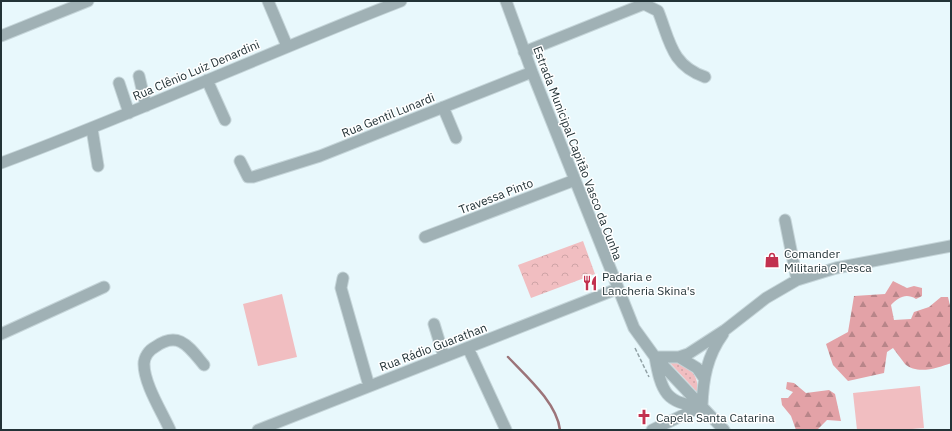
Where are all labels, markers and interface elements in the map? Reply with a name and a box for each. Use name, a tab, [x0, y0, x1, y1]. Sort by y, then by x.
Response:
street label: Rua Clênio Luiz Denardini	[130, 36, 262, 104]
street label: Estrada Municipal Capitão Vasco da Cunha	[530, 44, 626, 263]
street label: Rua Gentil Lunardi	[339, 90, 437, 140]
street label: Travessa Pinto	[457, 175, 535, 217]
place label: Comander Militaria e Pesca	[784, 246, 872, 275]
shop icon: Comander Militaria e Pesca	[763, 251, 781, 269]
place label: Padaria e Lancheria Skina's	[602, 269, 696, 298]
restaurant icon: Padaria e Lancheria Skina's	[581, 274, 599, 292]
street label: Rua Rádio Guarathan	[377, 320, 489, 374]
church icon: Capela Santa Catarina	[635, 408, 653, 426]
place label: Capela Santa Catarina	[656, 410, 775, 425]

